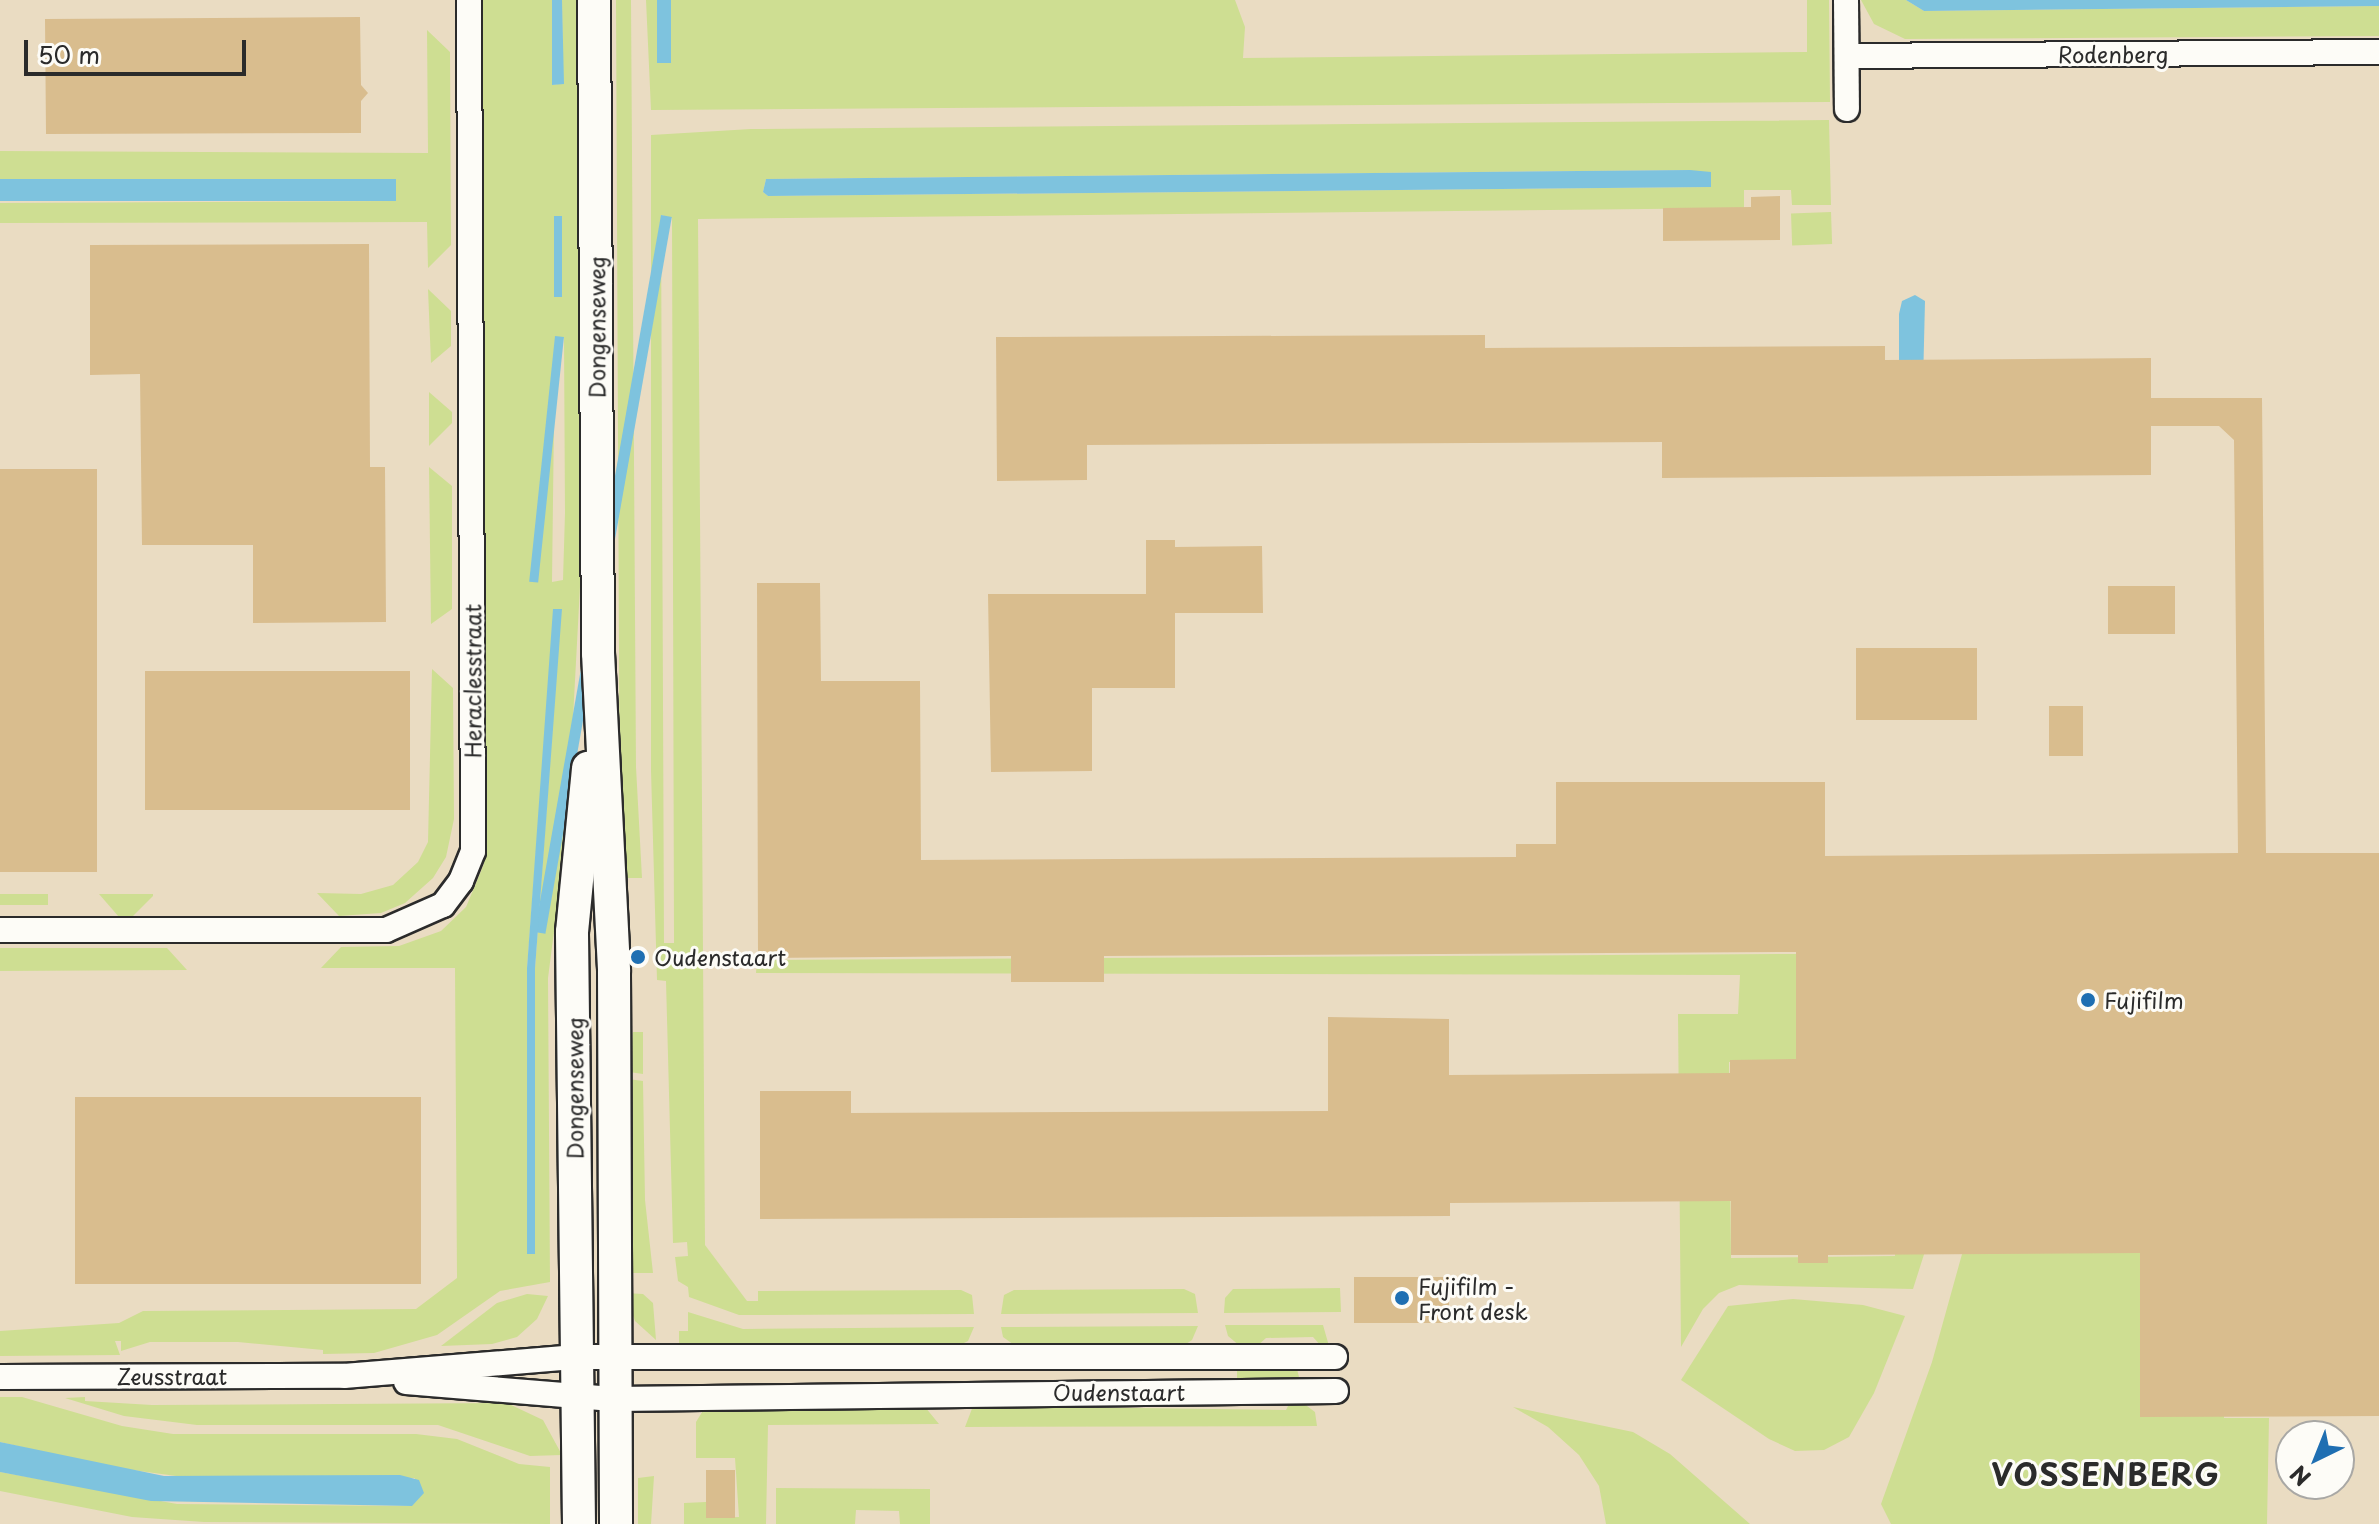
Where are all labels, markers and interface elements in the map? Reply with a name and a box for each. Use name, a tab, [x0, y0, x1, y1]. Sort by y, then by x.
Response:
scale bar	[28, 24, 250, 74]
text: 50 m	[38, 36, 100, 72]
street label: Rodenberg	[2058, 41, 2168, 67]
street label: Dongenseweg	[583, 256, 609, 398]
street label: Heraclesstraat	[459, 604, 485, 758]
place label: Oudenstaart	[654, 944, 786, 970]
marker: Oudenstaart	[629, 948, 647, 966]
place label: Fujifilm	[2104, 987, 2184, 1013]
marker: Fujifilm	[2079, 991, 2097, 1009]
street label: Dongenseweg	[561, 1017, 587, 1159]
place label: Fujifilm - Front desk	[1418, 1272, 1529, 1324]
marker: Fujifilm - Front desk	[1393, 1289, 1411, 1307]
street label: Zeusstraat	[117, 1363, 227, 1389]
street label: Oudenstaart	[1053, 1379, 1185, 1405]
north arrow	[2275, 1420, 2355, 1500]
district label: VOSSENBERG	[1991, 1456, 2221, 1492]
text: N	[2282, 1458, 2317, 1494]

